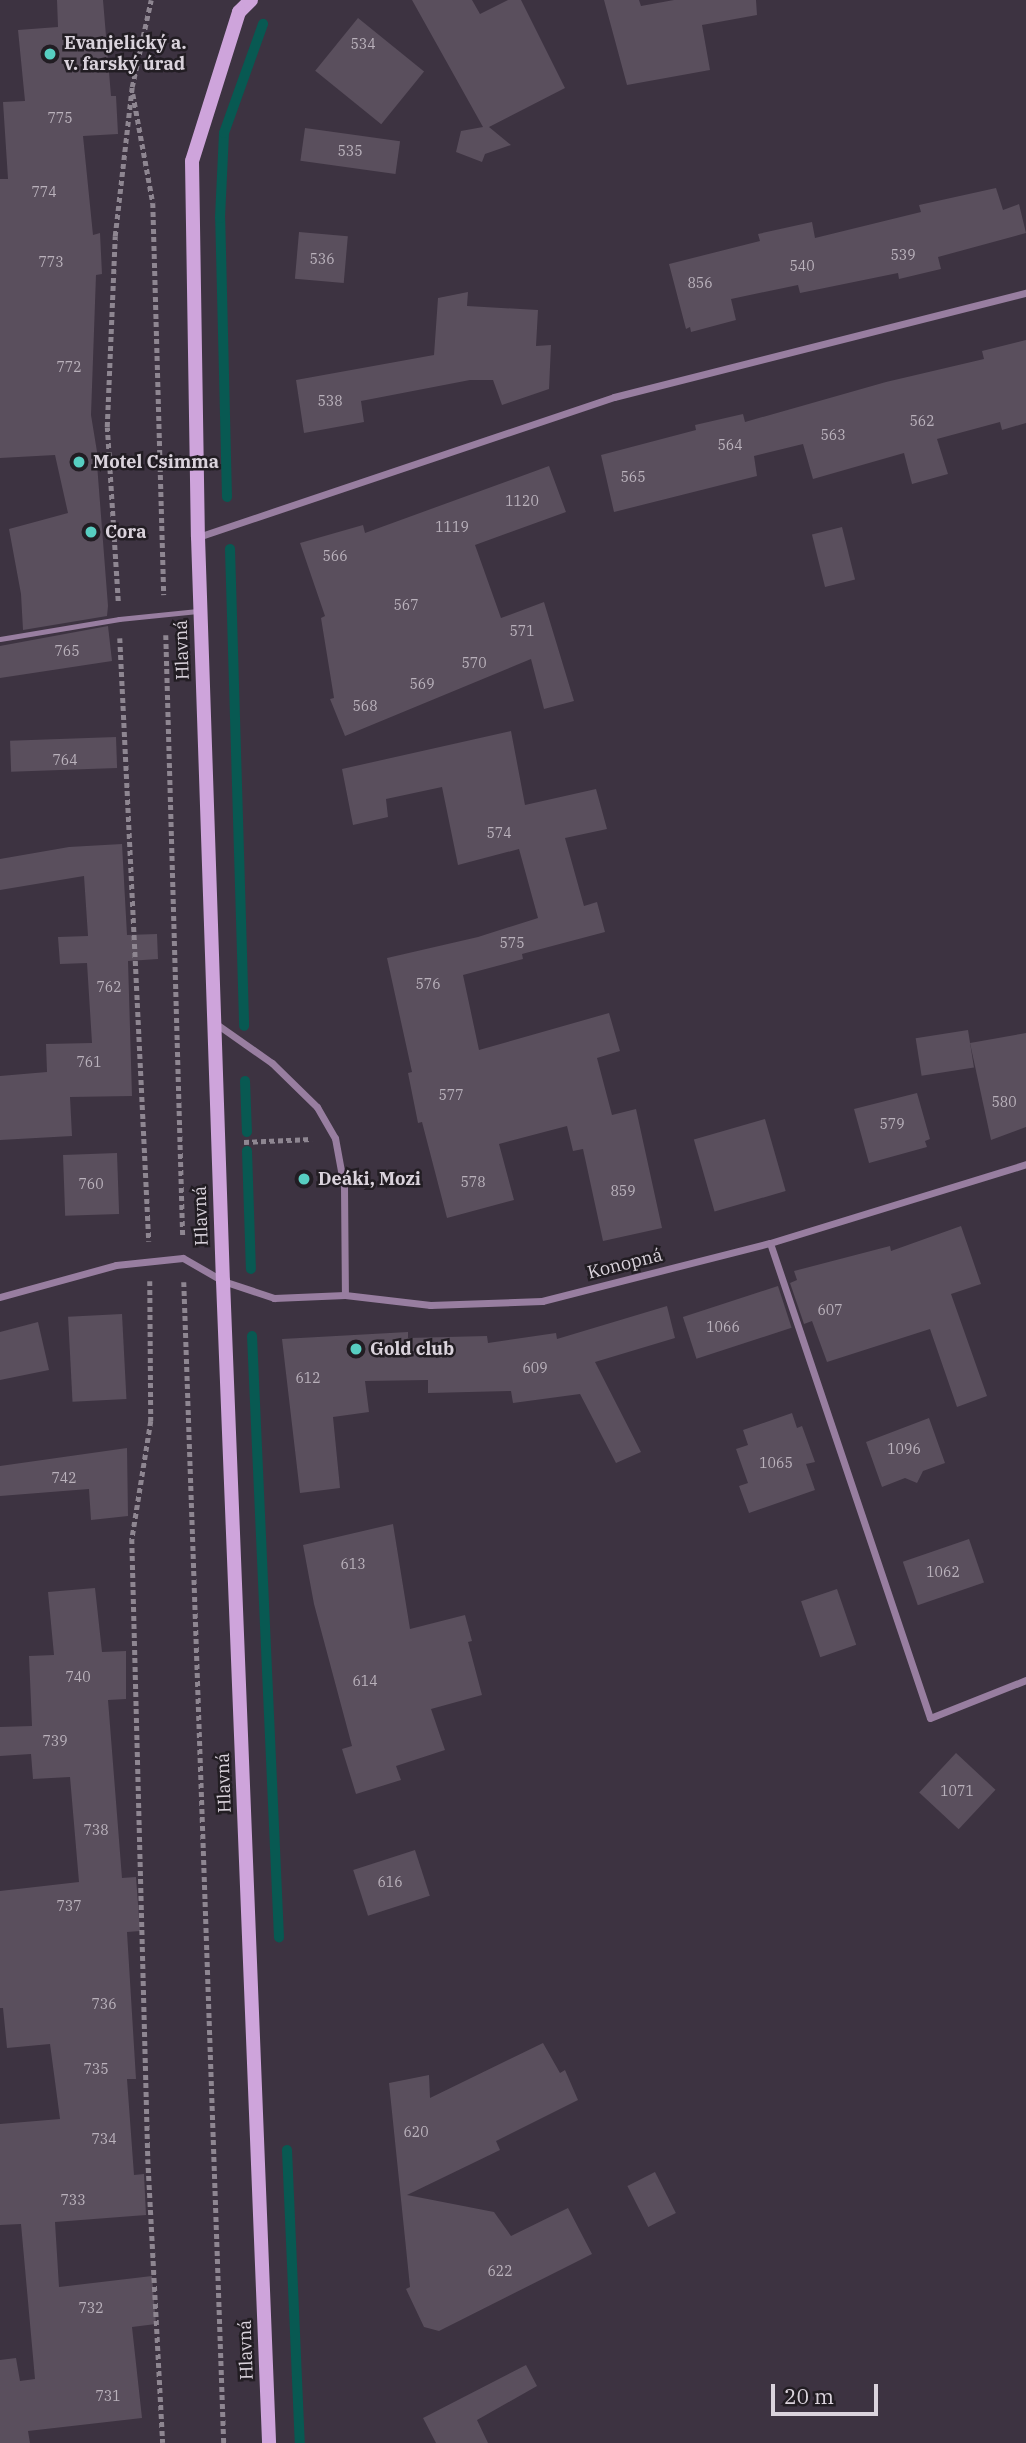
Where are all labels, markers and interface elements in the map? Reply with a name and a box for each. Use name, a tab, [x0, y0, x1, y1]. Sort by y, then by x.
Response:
place label: Evanjelický a. v. farský úrad	[64, 33, 186, 76]
house number: 534	[350, 36, 376, 52]
marker: Evanjelický a. v. farský úrad	[42, 46, 58, 62]
house number: 775	[47, 110, 73, 126]
house number: 535	[337, 143, 363, 159]
house number: 774	[31, 184, 57, 200]
house number: 539	[890, 247, 916, 263]
house number: 536	[309, 251, 335, 267]
house number: 773	[38, 254, 64, 270]
house number: 540	[789, 258, 815, 274]
house number: 856	[687, 275, 713, 291]
house number: 772	[56, 359, 82, 375]
house number: 538	[317, 393, 343, 409]
house number: 562	[909, 413, 935, 429]
house number: 563	[820, 427, 846, 443]
house number: 564	[717, 437, 743, 453]
place label: Motel Csimma	[93, 451, 219, 473]
marker: Motel Csimma	[71, 454, 87, 470]
house number: 565	[620, 469, 646, 485]
house number: 1120	[505, 493, 539, 509]
house number: 1119	[435, 519, 469, 535]
place label: Cora	[105, 521, 146, 543]
marker: Cora	[83, 524, 99, 540]
house number: 566	[322, 548, 348, 564]
house number: 567	[393, 597, 419, 613]
street label: Hlavná	[170, 620, 194, 680]
house number: 571	[509, 623, 535, 639]
house number: 765	[54, 643, 80, 659]
house number: 570	[461, 655, 487, 671]
house number: 569	[409, 676, 435, 692]
house number: 568	[352, 698, 378, 714]
house number: 764	[52, 752, 78, 768]
house number: 574	[486, 825, 512, 841]
house number: 575	[499, 935, 525, 951]
house number: 576	[415, 976, 441, 992]
house number: 762	[96, 979, 122, 995]
house number: 761	[76, 1054, 102, 1070]
house number: 577	[438, 1087, 464, 1103]
house number: 580	[991, 1094, 1017, 1110]
house number: 579	[879, 1116, 905, 1132]
place label: Deáki, Mozi	[318, 1168, 421, 1190]
marker: Deáki, Mozi	[296, 1171, 312, 1187]
house number: 578	[460, 1174, 486, 1190]
house number: 760	[78, 1176, 104, 1192]
house number: 859	[610, 1183, 636, 1199]
street label: Hlavná	[189, 1186, 213, 1246]
street label: Konopná	[585, 1244, 665, 1284]
house number: 607	[817, 1302, 843, 1318]
house number: 1066	[706, 1319, 740, 1335]
place label: Gold club	[370, 1338, 454, 1360]
marker: Gold club	[348, 1341, 364, 1357]
house number: 609	[522, 1360, 548, 1376]
house number: 612	[295, 1370, 321, 1386]
house number: 1096	[887, 1441, 921, 1457]
house number: 1065	[759, 1455, 793, 1471]
house number: 742	[51, 1470, 77, 1486]
house number: 613	[340, 1556, 366, 1572]
house number: 1062	[926, 1564, 960, 1580]
house number: 740	[65, 1669, 91, 1685]
house number: 614	[352, 1673, 378, 1689]
house number: 739	[42, 1733, 68, 1749]
street label: Hlavná	[212, 1753, 236, 1813]
house number: 1071	[940, 1783, 974, 1799]
house number: 738	[83, 1822, 109, 1838]
house number: 616	[377, 1874, 403, 1890]
house number: 737	[56, 1898, 82, 1914]
house number: 736	[91, 1996, 117, 2012]
house number: 735	[83, 2061, 109, 2077]
house number: 620	[403, 2124, 429, 2140]
house number: 734	[91, 2131, 117, 2147]
house number: 733	[60, 2192, 86, 2208]
house number: 622	[487, 2263, 513, 2279]
house number: 732	[78, 2300, 104, 2316]
street label: Hlavná	[234, 2320, 258, 2380]
scale bar	[774, 2370, 881, 2414]
text: 20 m	[784, 2382, 834, 2410]
house number: 731	[95, 2388, 121, 2404]

